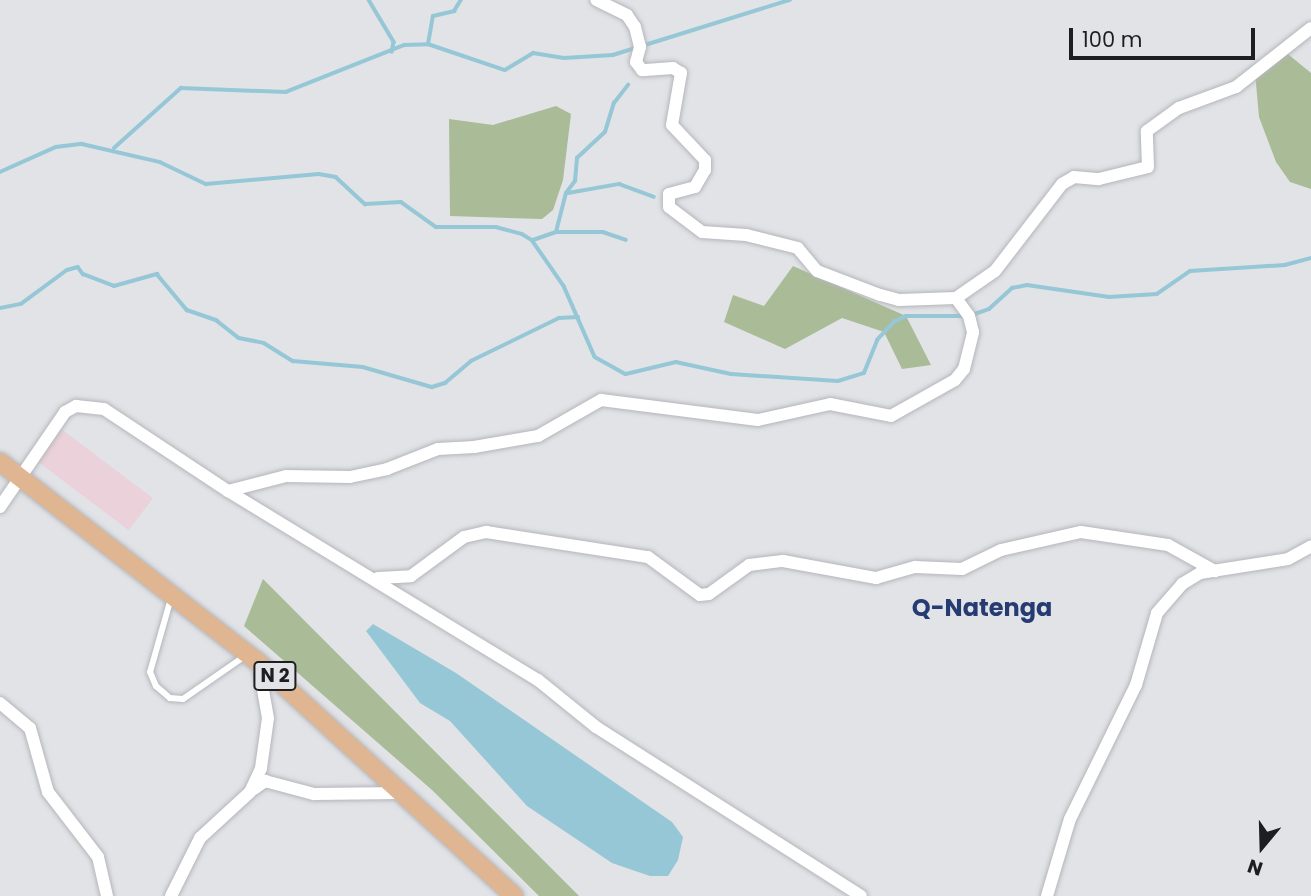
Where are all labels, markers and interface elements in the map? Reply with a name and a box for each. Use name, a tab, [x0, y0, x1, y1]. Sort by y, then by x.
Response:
scale bar	[1073, 14, 1258, 58]
text: 100 m	[1082, 25, 1142, 54]
district label: Q-Natenga	[912, 594, 1052, 622]
road number: N 2	[252, 660, 298, 692]
north arrow	[1227, 812, 1297, 882]
text: N	[1244, 852, 1266, 882]

